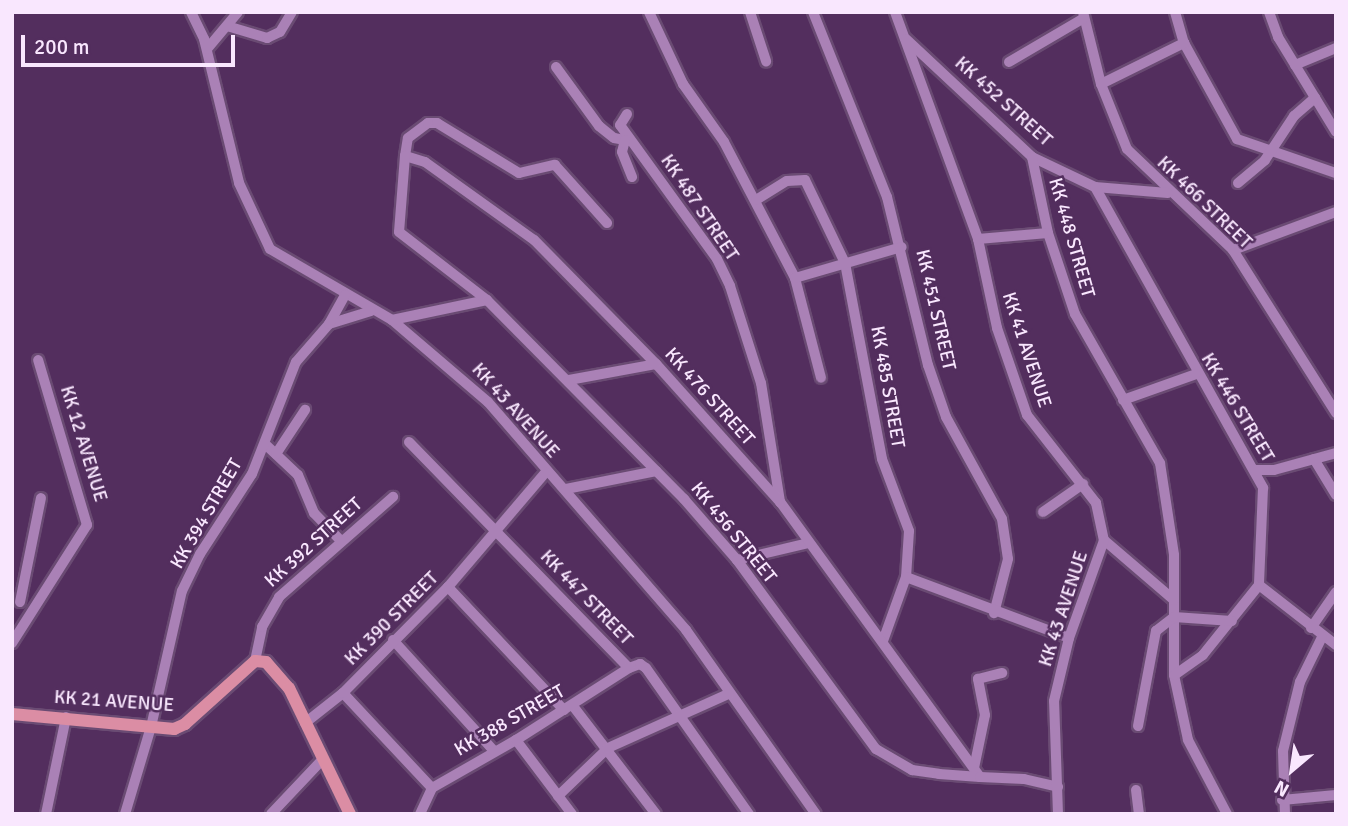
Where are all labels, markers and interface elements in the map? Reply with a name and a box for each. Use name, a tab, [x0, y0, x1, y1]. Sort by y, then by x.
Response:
scale bar	[24, 21, 238, 65]
text: 200 m	[34, 34, 89, 60]
street label: KK 452 STREET	[950, 52, 1056, 152]
street label: KK 487 STREET	[655, 150, 743, 266]
street label: KK 466 STREET	[1152, 152, 1256, 254]
street label: KK 448 STREET	[1043, 176, 1099, 300]
street label: KK 451 STREET	[910, 247, 960, 373]
street label: KK 41 AVENUE	[997, 289, 1055, 411]
street label: KK 485 STREET	[865, 324, 909, 450]
street label: KK 476 STREET	[659, 344, 759, 450]
street label: KK 446 STREET	[1195, 349, 1279, 467]
street label: KK 43 AVENUE	[466, 359, 564, 463]
street label: KK 12 AVENUE	[55, 383, 111, 505]
street label: KK 394 STREET	[166, 455, 248, 573]
street label: KK 456 STREET	[685, 478, 781, 588]
street label: KK 392 STREET	[261, 493, 367, 593]
street label: KK 447 STREET	[535, 546, 637, 650]
street label: KK 43 AVENUE	[1035, 548, 1093, 670]
street label: KK 390 STREET	[340, 567, 444, 671]
street label: KK 388 STREET	[451, 680, 569, 762]
street label: KK 21 AVENUE	[53, 686, 175, 718]
north arrow	[1257, 735, 1327, 805]
text: N	[1270, 775, 1293, 802]

